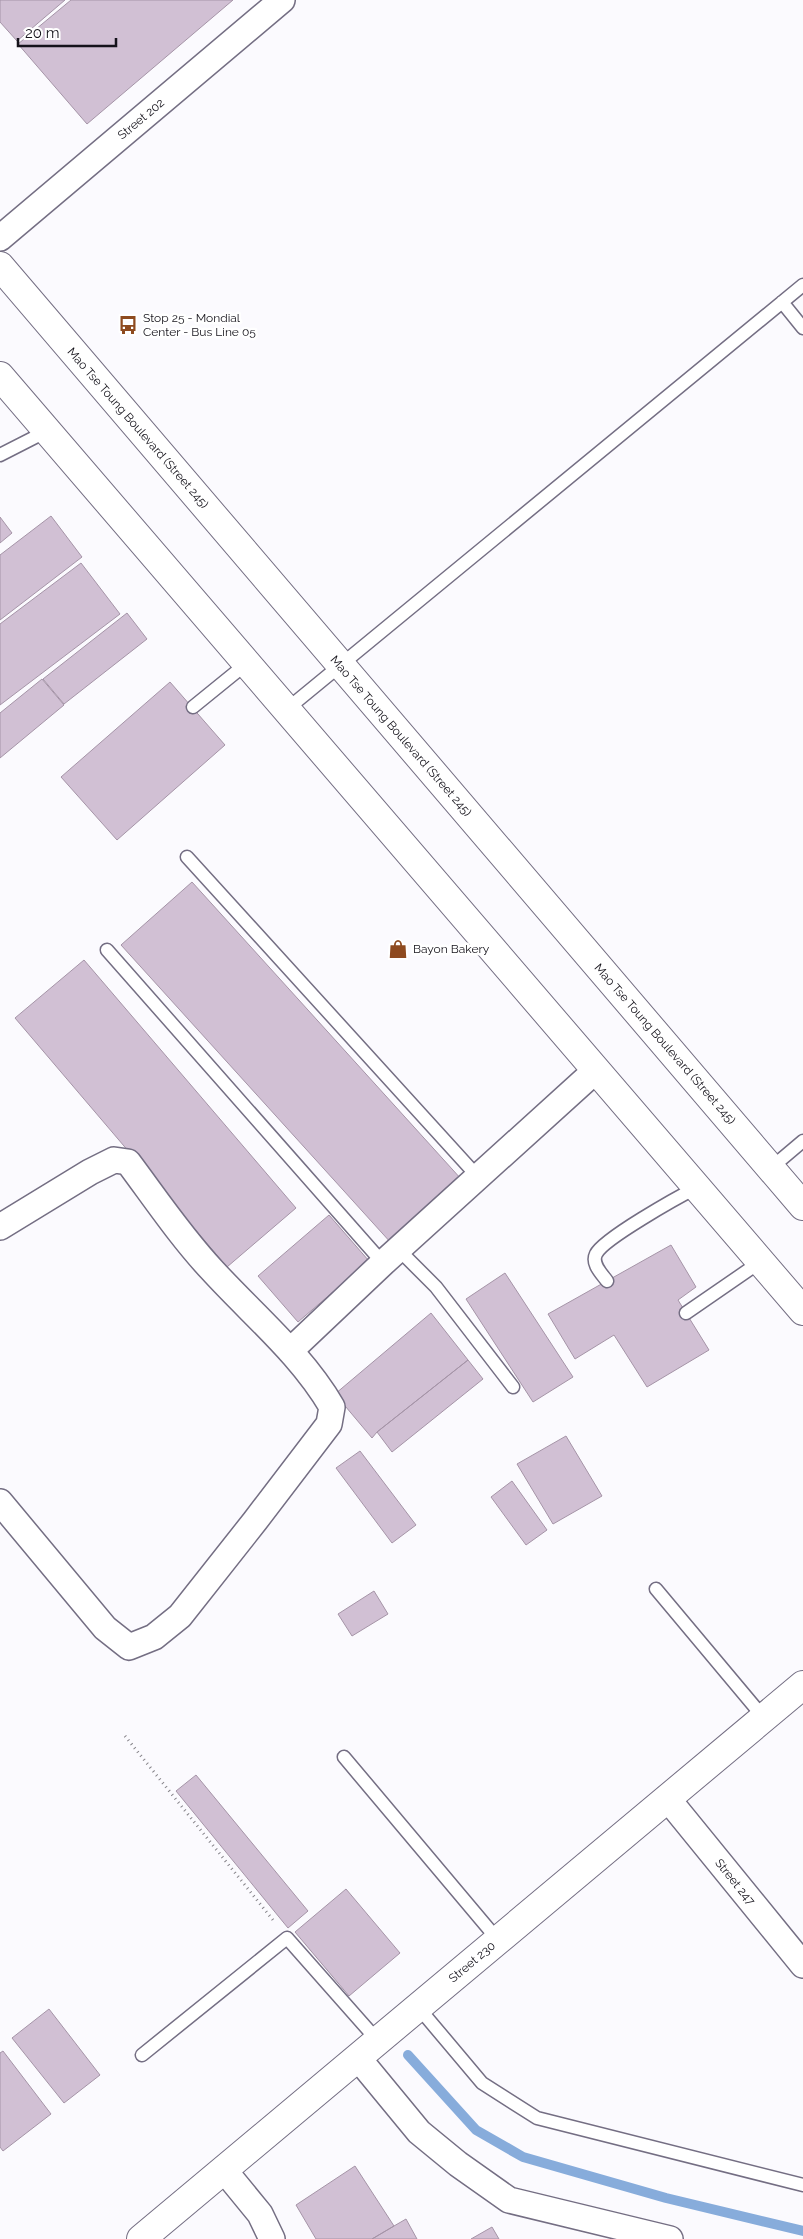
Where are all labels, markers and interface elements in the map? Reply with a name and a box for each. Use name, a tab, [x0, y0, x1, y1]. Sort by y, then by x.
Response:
scale bar	[18, 15, 115, 47]
text: 20 m	[25, 24, 60, 42]
street label: Street 202	[115, 96, 167, 142]
place label: Stop 25 - Mondial Center - Bus Line 05	[143, 311, 256, 339]
bus stop icon: Stop 25 - Mondial Center - Bus Line 05	[117, 314, 139, 336]
street label: Mao Tse Toung Boulevard (Street 245)	[64, 345, 212, 511]
street label: Mao Tse Toung Boulevard (Street 245)	[327, 653, 475, 819]
shop icon: Bayon Bakery	[387, 938, 409, 960]
place label: Bayon Bakery	[413, 942, 490, 956]
street label: Mao Tse Toung Boulevard (Street 245)	[591, 961, 739, 1127]
street label: Street 247	[712, 1856, 758, 1908]
street label: Street 230	[446, 1939, 498, 1985]

